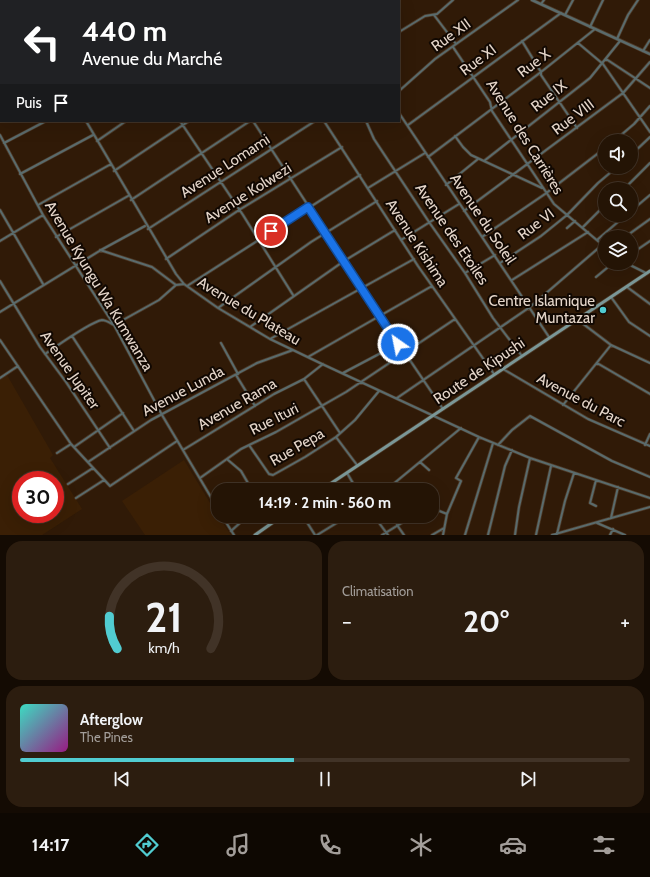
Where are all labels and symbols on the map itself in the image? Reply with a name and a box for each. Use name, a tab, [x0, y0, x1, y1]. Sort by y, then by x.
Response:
street label: Rue XII	[428, 15, 474, 55]
street label: Rue XI	[456, 41, 500, 79]
street label: Rue X	[514, 45, 554, 81]
street label: Avenue des Carrières	[482, 76, 568, 198]
street label: Rue IX	[528, 76, 571, 116]
street label: Rue VIII	[548, 95, 598, 139]
street label: Avenue Lomami	[177, 130, 273, 202]
street label: Avenue Kolwezi	[201, 159, 295, 227]
street label: Avenue du Soleil	[446, 170, 520, 268]
street label: Avenue des Etoiles	[411, 180, 493, 288]
street label: Avenue Kishima	[382, 196, 452, 291]
street label: Avenue Kyungu Wa Kumwanza	[41, 198, 157, 375]
street label: Rue VI	[514, 205, 558, 243]
pin	[254, 214, 288, 248]
street label: Avenue du Plateau	[194, 273, 304, 349]
place label: Centre Islamique Muntazar	[489, 292, 595, 327]
marker: Centre Islamique Muntazar	[598, 305, 608, 315]
position arrow	[377, 323, 419, 365]
street label: Avenue Jupiter	[36, 327, 104, 413]
street label: Route de Kipushi	[430, 334, 528, 408]
street label: Avenue Lunda	[139, 362, 228, 420]
street label: Avenue du Parc	[534, 369, 628, 431]
street label: Avenue Rama	[195, 374, 280, 434]
street label: Rue Ituri	[247, 399, 301, 439]
street label: Rue Pepa	[267, 424, 328, 470]
speed limit sign: 30	[12, 471, 64, 523]

